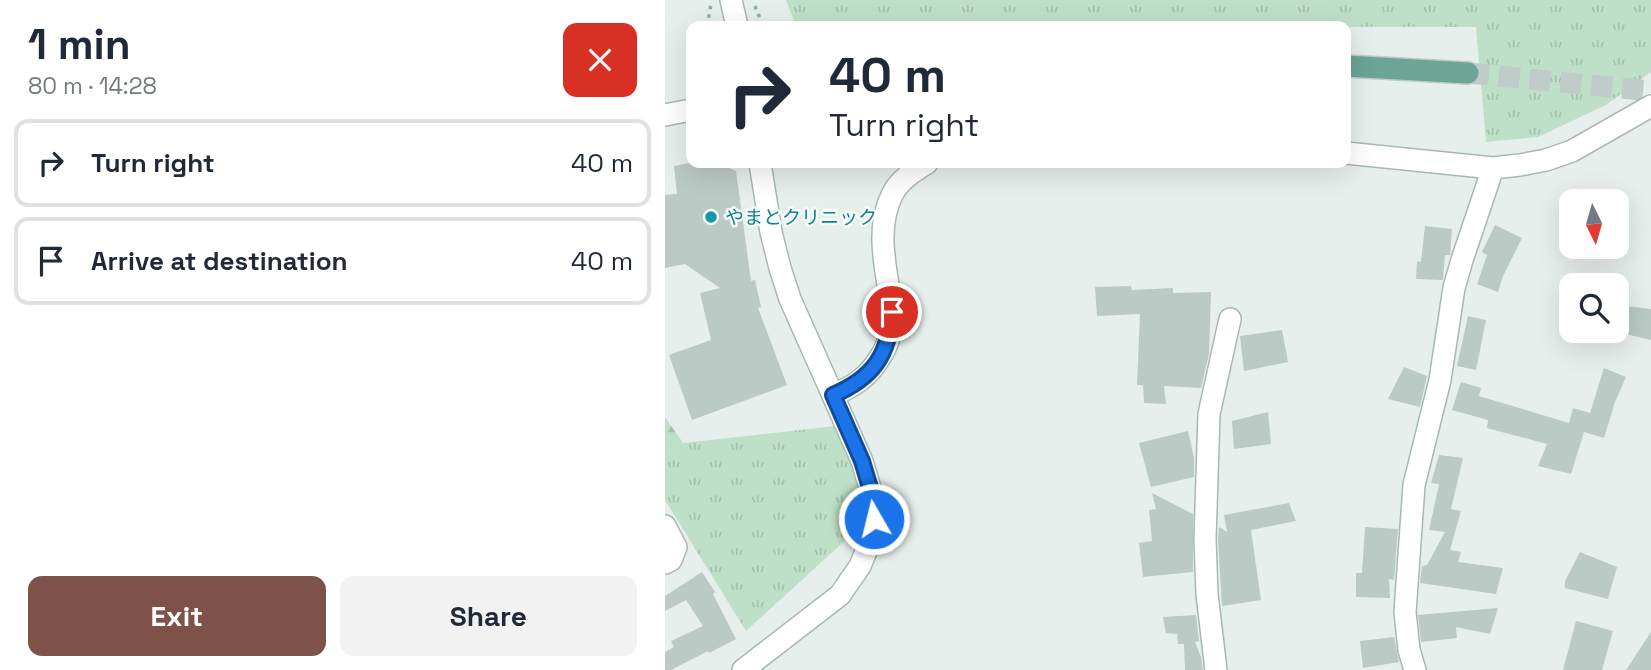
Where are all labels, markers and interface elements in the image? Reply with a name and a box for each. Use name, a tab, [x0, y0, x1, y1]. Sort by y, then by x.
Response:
text: 1 min	[28, 18, 131, 71]
button: close	[563, 23, 637, 97]
text: 40 m	[829, 44, 946, 106]
icon: right	[714, 49, 805, 140]
text: 80 m · 14:28	[28, 71, 157, 101]
text: Turn right	[829, 105, 979, 145]
icon: right	[32, 144, 70, 182]
text: Turn right	[91, 146, 215, 180]
text: 40 m	[571, 146, 633, 180]
north arrow	[1559, 189, 1629, 259]
map controls	[1559, 189, 1629, 343]
place label: やまとクリニック	[725, 205, 877, 230]
marker: やまとクリニック	[703, 209, 719, 225]
icon: arrive	[32, 242, 70, 280]
text: Arrive at destination	[91, 244, 348, 278]
text: 40 m	[571, 244, 633, 278]
button: search	[1559, 273, 1629, 343]
pin	[862, 282, 922, 342]
icon: arrive	[873, 293, 911, 331]
position arrow	[837, 482, 911, 556]
button: Exit	[28, 576, 326, 656]
button: Share	[340, 576, 637, 656]

